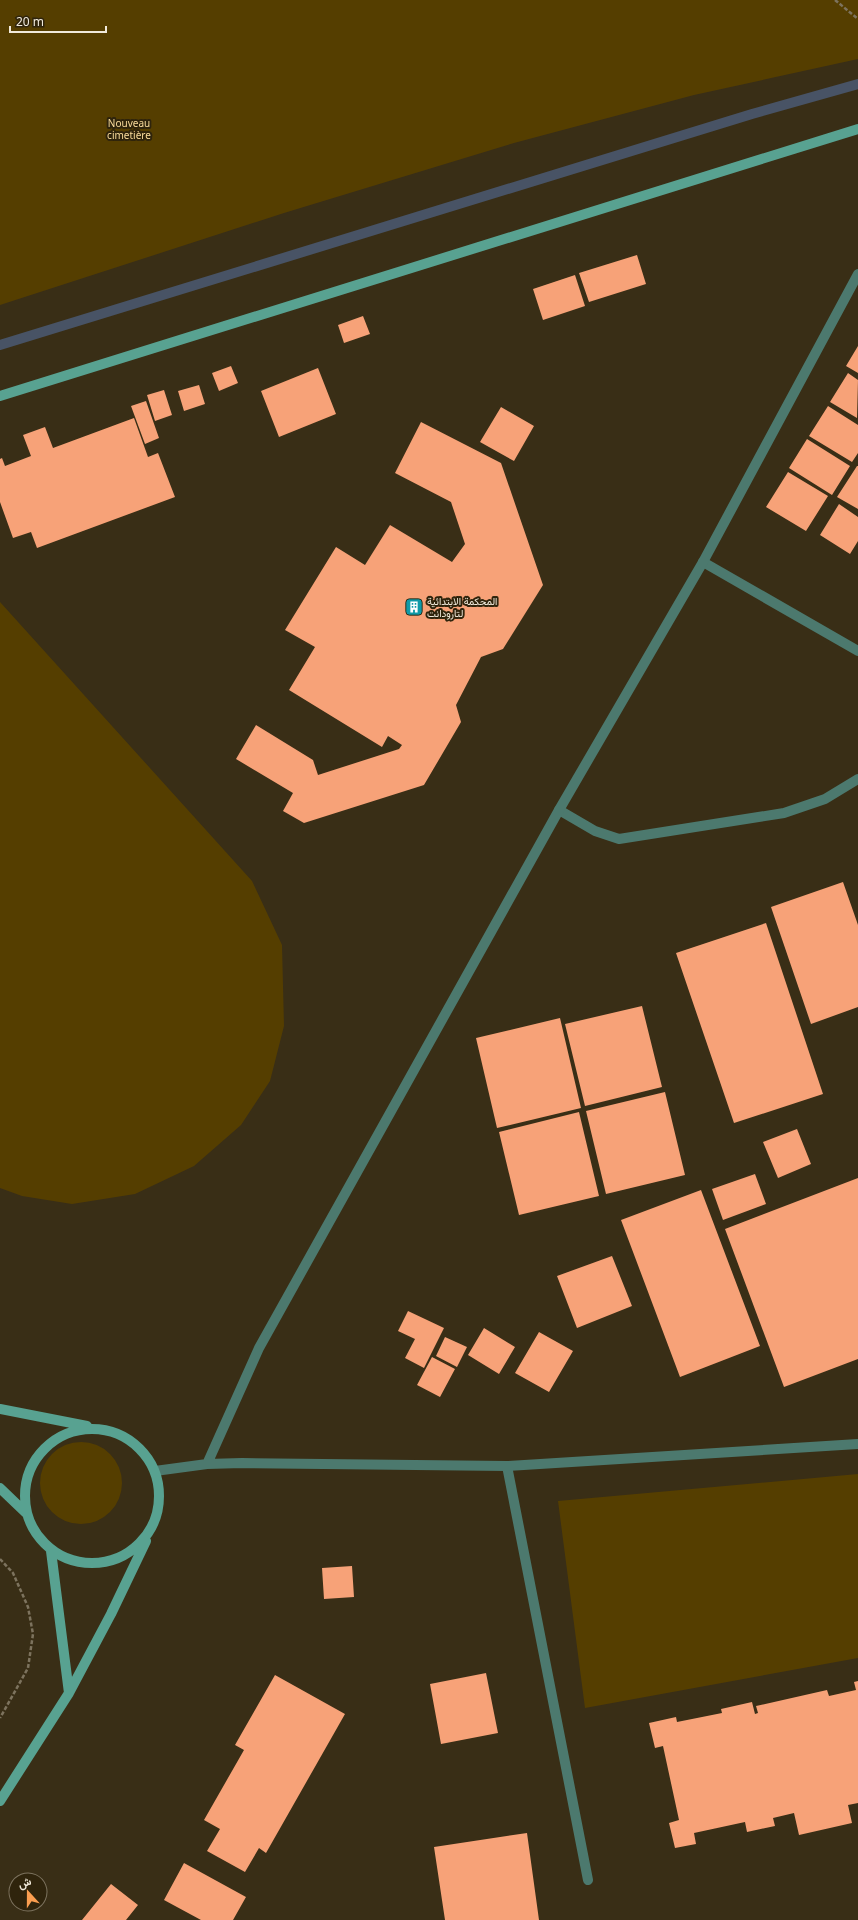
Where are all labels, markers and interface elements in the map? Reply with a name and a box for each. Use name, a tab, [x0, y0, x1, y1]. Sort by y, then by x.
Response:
scale bar	[10, 8, 106, 34]
text: 20 m	[16, 13, 44, 30]
park label: Nouveau cimetière	[107, 116, 151, 142]
place label: المحكمة الابتدائية لتارودانت	[427, 594, 497, 620]
building icon: المحكمة الابتدائية لتارودانت	[404, 597, 424, 617]
north arrow	[8, 1872, 48, 1912]
text: ش	[15, 1873, 33, 1892]

